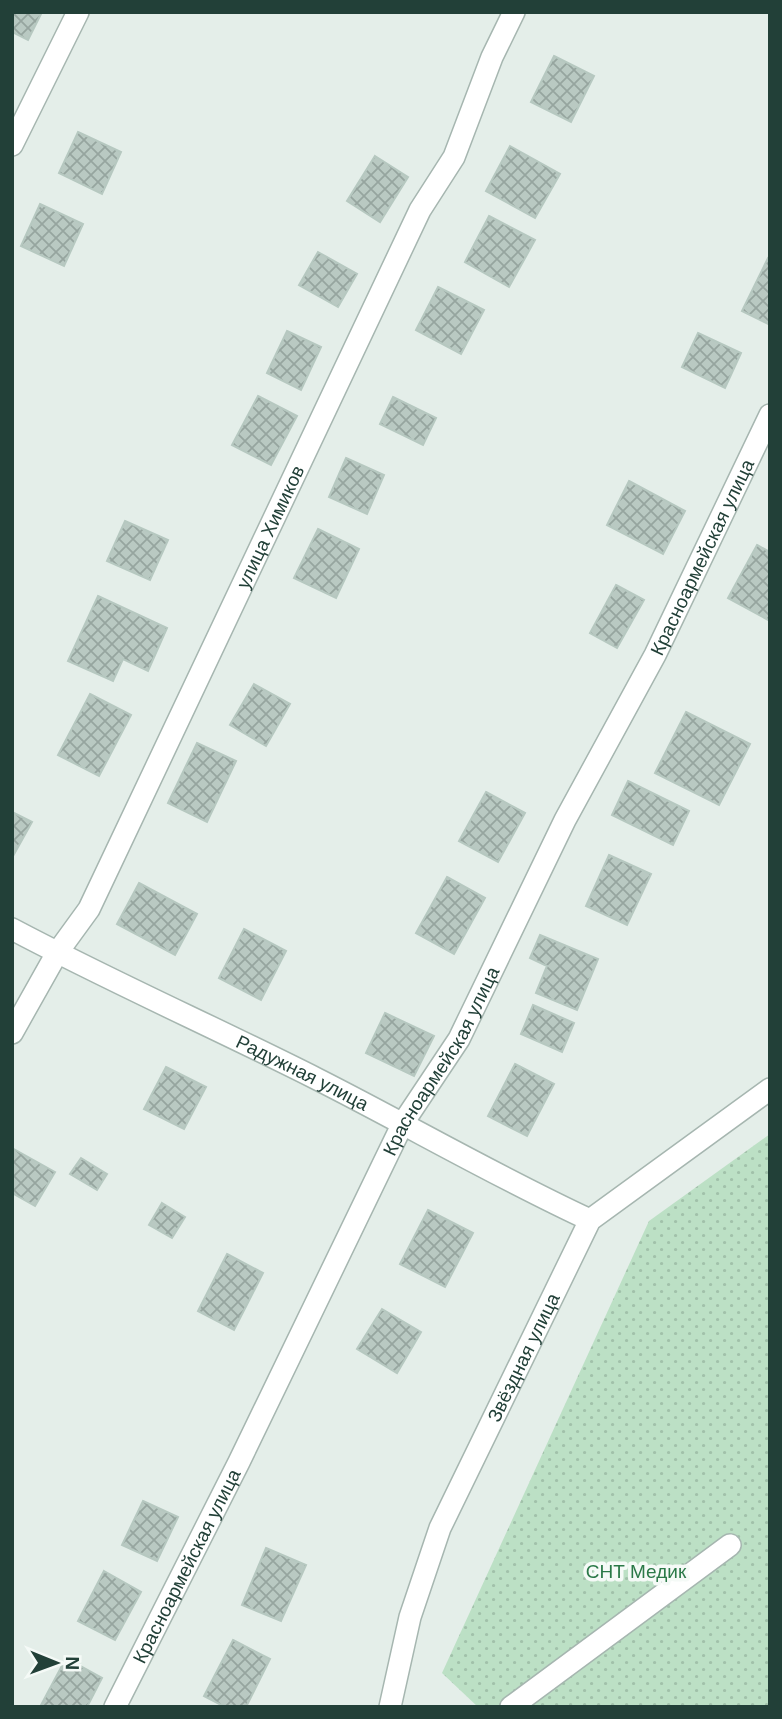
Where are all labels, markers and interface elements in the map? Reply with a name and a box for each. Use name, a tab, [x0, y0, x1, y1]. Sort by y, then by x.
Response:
street label: Красноармейская улица	[646, 455, 758, 658]
street label: улица Химиков	[232, 462, 308, 592]
street label: Красноармейская улица	[378, 963, 503, 1159]
street label: Радужная улица	[233, 1031, 373, 1115]
street label: Звёздная улица	[483, 1289, 564, 1425]
street label: Красноармейская улица	[128, 1465, 244, 1667]
park label: СНТ Медик	[586, 1561, 687, 1582]
north arrow	[21, 1628, 91, 1698]
text: N	[62, 1656, 83, 1670]

